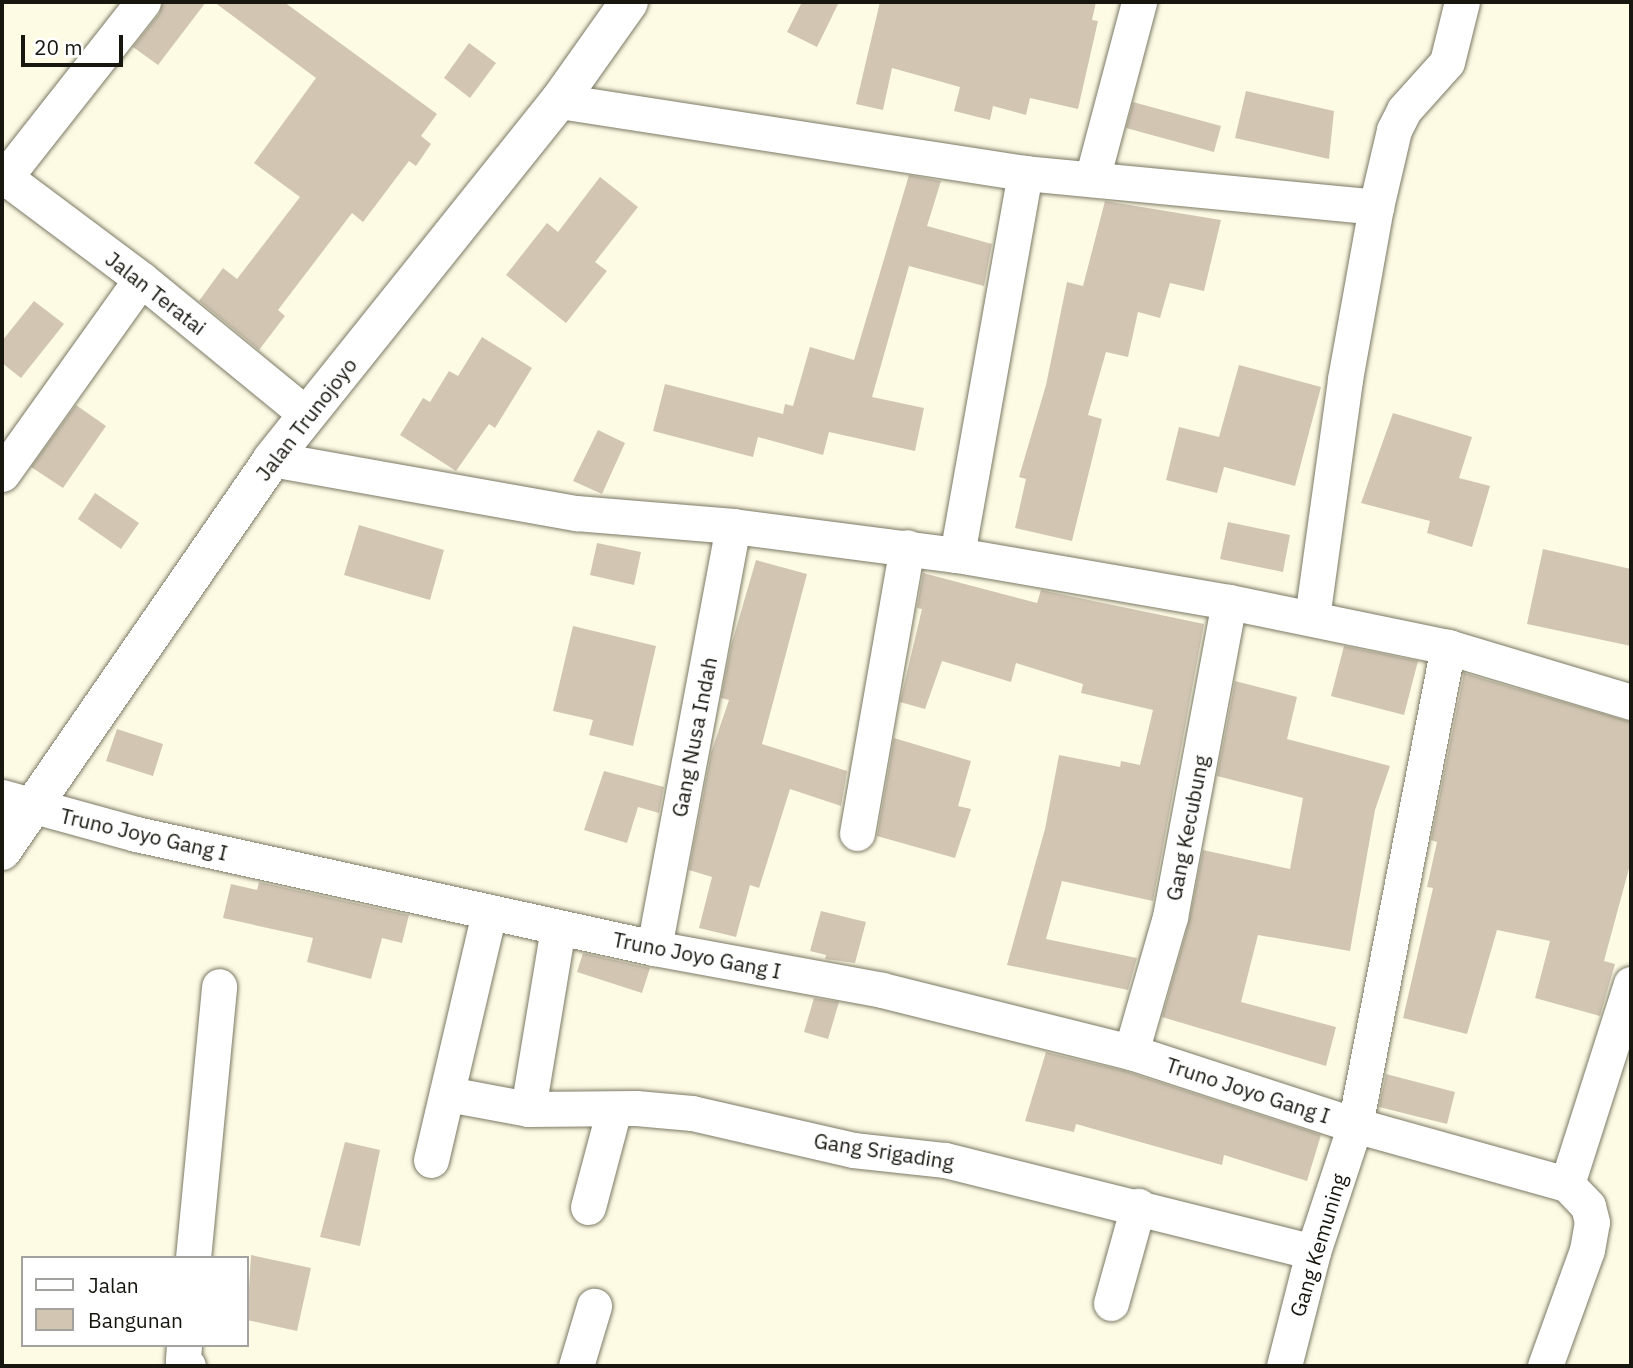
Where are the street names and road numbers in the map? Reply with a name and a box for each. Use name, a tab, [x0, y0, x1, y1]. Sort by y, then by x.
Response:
street label: Jalan Teratai	[101, 246, 211, 340]
street label: Jalan Trunojoyo	[250, 352, 362, 486]
street label: Gang Nusa Indah	[666, 655, 722, 819]
street label: Gang Kecubung	[1161, 753, 1213, 903]
street label: Truno Joyo Gang I	[58, 802, 230, 866]
street label: Truno Joyo Gang I	[611, 926, 783, 984]
street label: Truno Joyo Gang I	[1163, 1052, 1333, 1128]
street label: Gang Srigading	[812, 1127, 956, 1175]
street label: Gang Kemuning	[1284, 1170, 1352, 1320]

